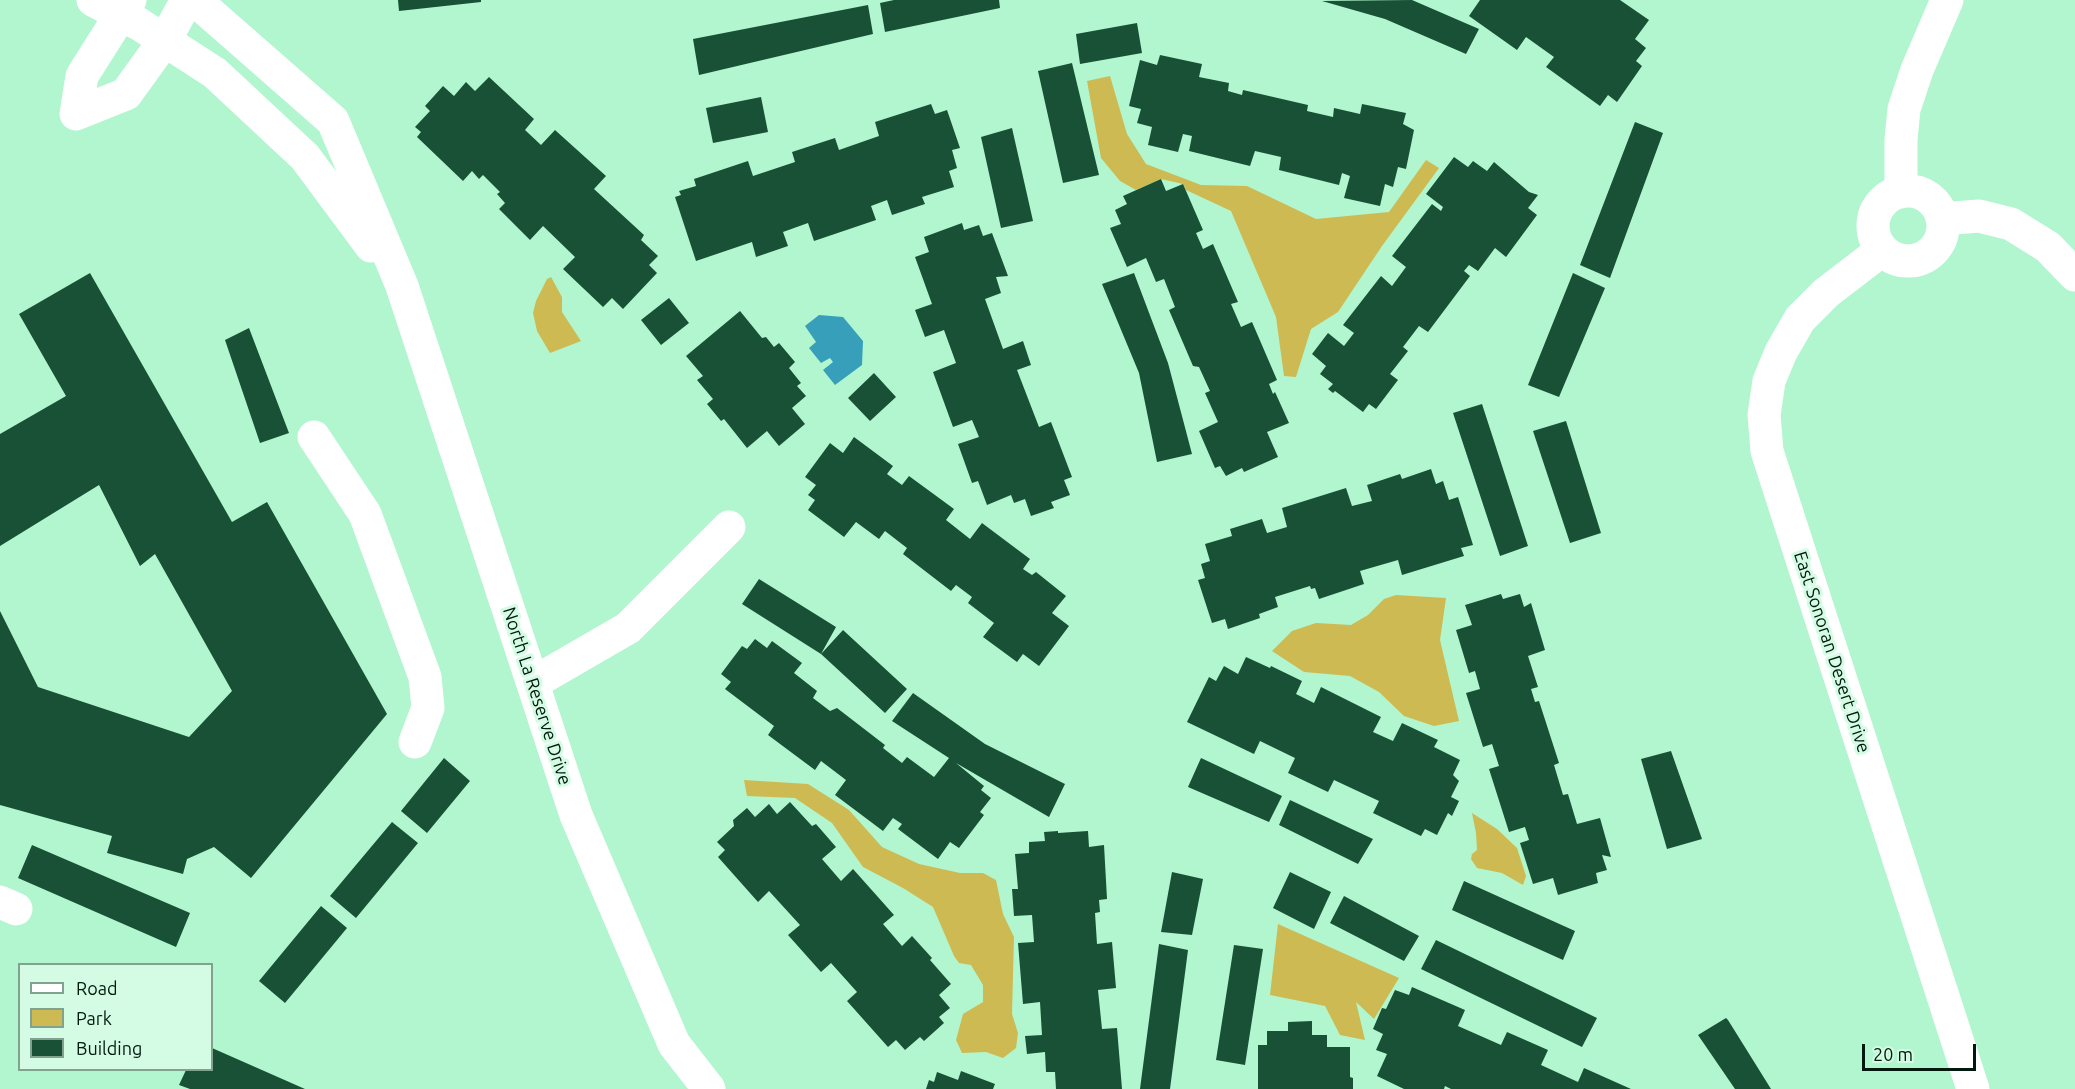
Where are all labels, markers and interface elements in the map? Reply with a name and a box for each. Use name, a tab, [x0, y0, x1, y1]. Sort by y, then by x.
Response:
street label: East Sonoran Desert Drive	[1789, 549, 1875, 755]
street label: North La Reserve Drive	[498, 604, 576, 788]
legend	[18, 963, 213, 1071]
text: Road	[76, 978, 118, 998]
text: Park	[76, 1008, 112, 1028]
scale bar	[1865, 1032, 1979, 1070]
text: Building	[76, 1038, 142, 1058]
text: 20 m	[1873, 1044, 1913, 1064]

